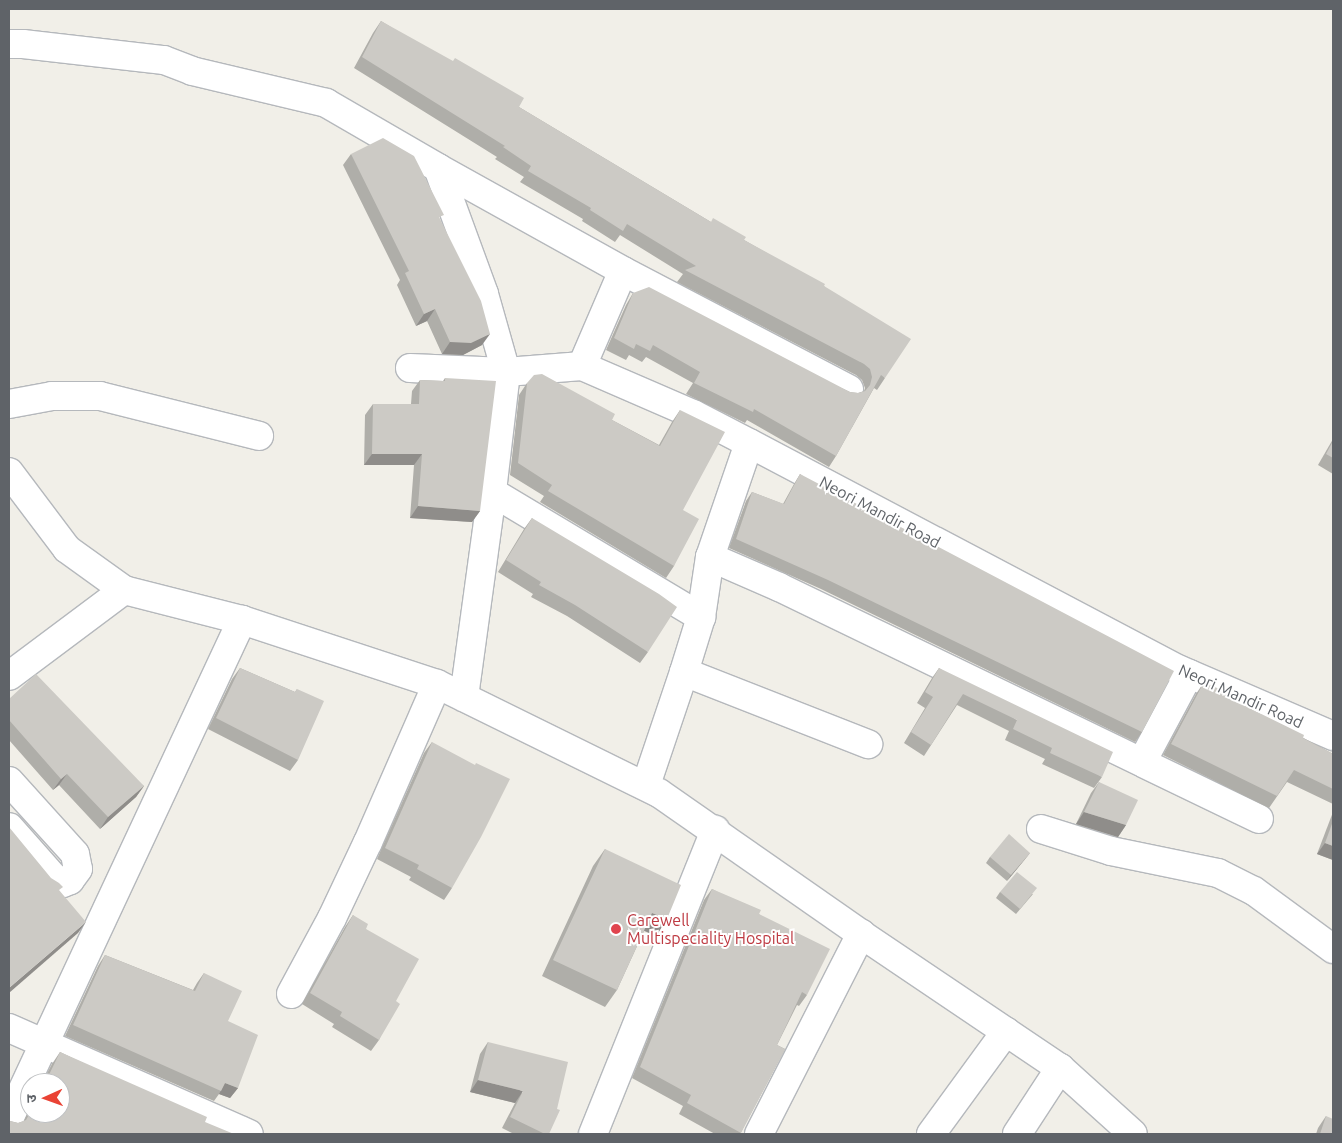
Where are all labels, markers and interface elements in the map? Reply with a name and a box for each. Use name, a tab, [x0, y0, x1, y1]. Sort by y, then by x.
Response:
street label: Neori Mandir Road	[816, 472, 944, 552]
street label: Neori Mandir Road	[1176, 660, 1306, 732]
place label: Carewell Multispeciality Hospital	[627, 910, 794, 948]
marker: Carewell Multispeciality Hospital	[609, 922, 623, 936]
north arrow	[20, 1073, 70, 1123]
text: उ	[23, 1094, 39, 1103]

